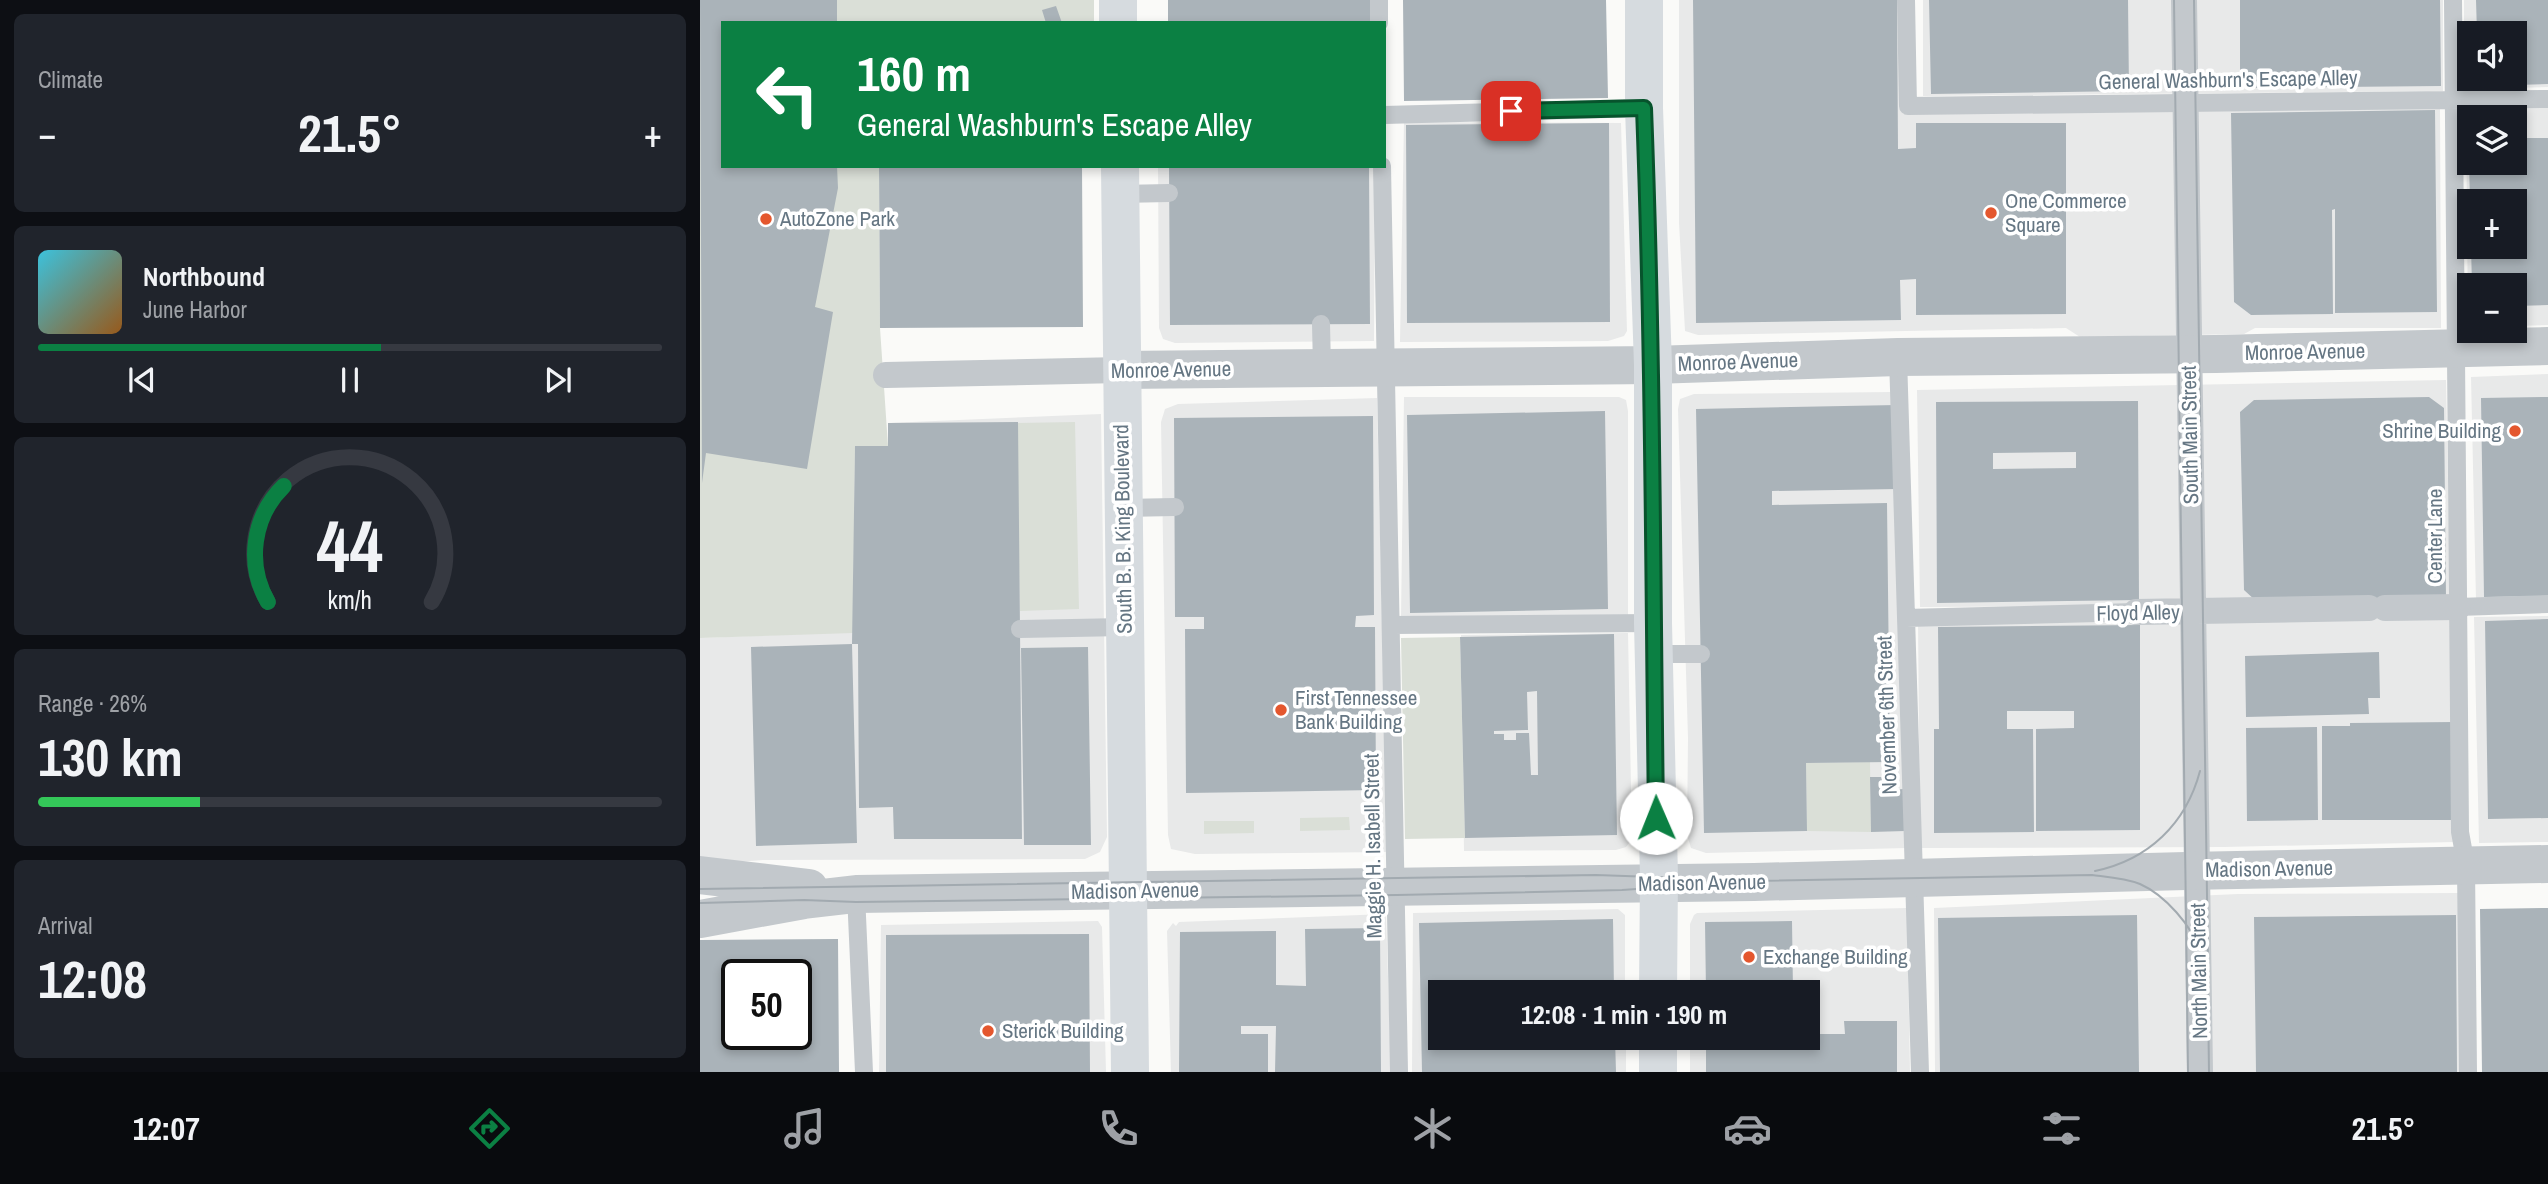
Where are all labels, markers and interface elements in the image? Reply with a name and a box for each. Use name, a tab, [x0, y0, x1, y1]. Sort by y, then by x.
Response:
map controls	[2457, 21, 2527, 343]
button: sound	[2457, 21, 2527, 91]
text: 160 m	[857, 40, 971, 106]
icon: left	[742, 49, 833, 140]
street label: General Washburn's Escape Alley	[2098, 63, 2358, 96]
text: Climate	[38, 64, 103, 95]
pin	[1481, 81, 1541, 141]
icon: arrive	[1492, 92, 1530, 130]
text: 21.5°	[298, 98, 402, 168]
text: General Washburn's Escape Alley	[857, 103, 1252, 146]
button: layers	[2457, 105, 2527, 175]
text: −	[38, 108, 56, 159]
text: +	[644, 108, 662, 159]
place label: One Commerce Square	[2005, 186, 2127, 239]
button: +	[2457, 189, 2527, 259]
place label: AutoZone Park	[779, 204, 895, 233]
marker: One Commerce Square	[1983, 205, 1999, 221]
marker: AutoZone Park	[758, 211, 774, 227]
text: Northbound	[143, 259, 265, 294]
button: −	[2457, 273, 2527, 343]
text: June Harbor	[143, 294, 247, 325]
street label: Monroe Avenue	[2245, 336, 2365, 367]
street label: Monroe Avenue	[1677, 345, 1799, 378]
street label: Monroe Avenue	[1111, 354, 1231, 385]
icon: previous	[123, 361, 161, 399]
icon: pause	[331, 361, 369, 399]
icon: next	[539, 361, 577, 399]
street label: South Main Street	[2174, 365, 2205, 505]
place label: Shrine Building	[2382, 416, 2501, 445]
marker: Shrine Building	[2507, 423, 2523, 439]
street label: South B. B. King Boulevard	[1106, 424, 1139, 634]
street label: Center Lane	[2420, 489, 2449, 583]
text: 44	[317, 497, 383, 595]
text: km/h	[328, 583, 372, 617]
street label: Floyd Alley	[2096, 597, 2180, 628]
street label: November 6th Street	[1869, 635, 1904, 795]
place label: First Tennessee Bank Building	[1295, 683, 1417, 736]
text: Range · 26%	[38, 688, 147, 719]
marker: First Tennessee Bank Building	[1273, 702, 1289, 718]
text: 130 km	[38, 722, 183, 792]
street label: Maggie H. Isabell Street	[1356, 753, 1389, 939]
position arrow	[1619, 781, 1693, 855]
street label: Madison Avenue	[2205, 853, 2333, 884]
street label: Madison Avenue	[1638, 867, 1766, 898]
street label: Madison Avenue	[1071, 875, 1199, 906]
street label: North Main Street	[2183, 903, 2214, 1039]
text: Arrival	[38, 910, 93, 941]
place label: Exchange Building	[1763, 942, 1908, 971]
text: 12:08	[38, 944, 147, 1014]
marker: Exchange Building	[1741, 949, 1757, 965]
speed limit sign: 50	[721, 959, 812, 1050]
text: 12:08 · 1 min · 190 m	[1521, 997, 1727, 1032]
place label: Sterick Building	[1002, 1016, 1124, 1045]
marker: Sterick Building	[980, 1023, 996, 1039]
icon: directions	[465, 1104, 514, 1153]
icon: music	[780, 1104, 829, 1153]
icon: phone	[1094, 1104, 1143, 1153]
icon: climate	[1408, 1104, 1457, 1153]
icon: car	[1723, 1104, 1772, 1153]
icon: filters	[2037, 1104, 2086, 1153]
text: 12:07	[133, 1107, 200, 1150]
text: 21.5°	[2351, 1107, 2415, 1150]

